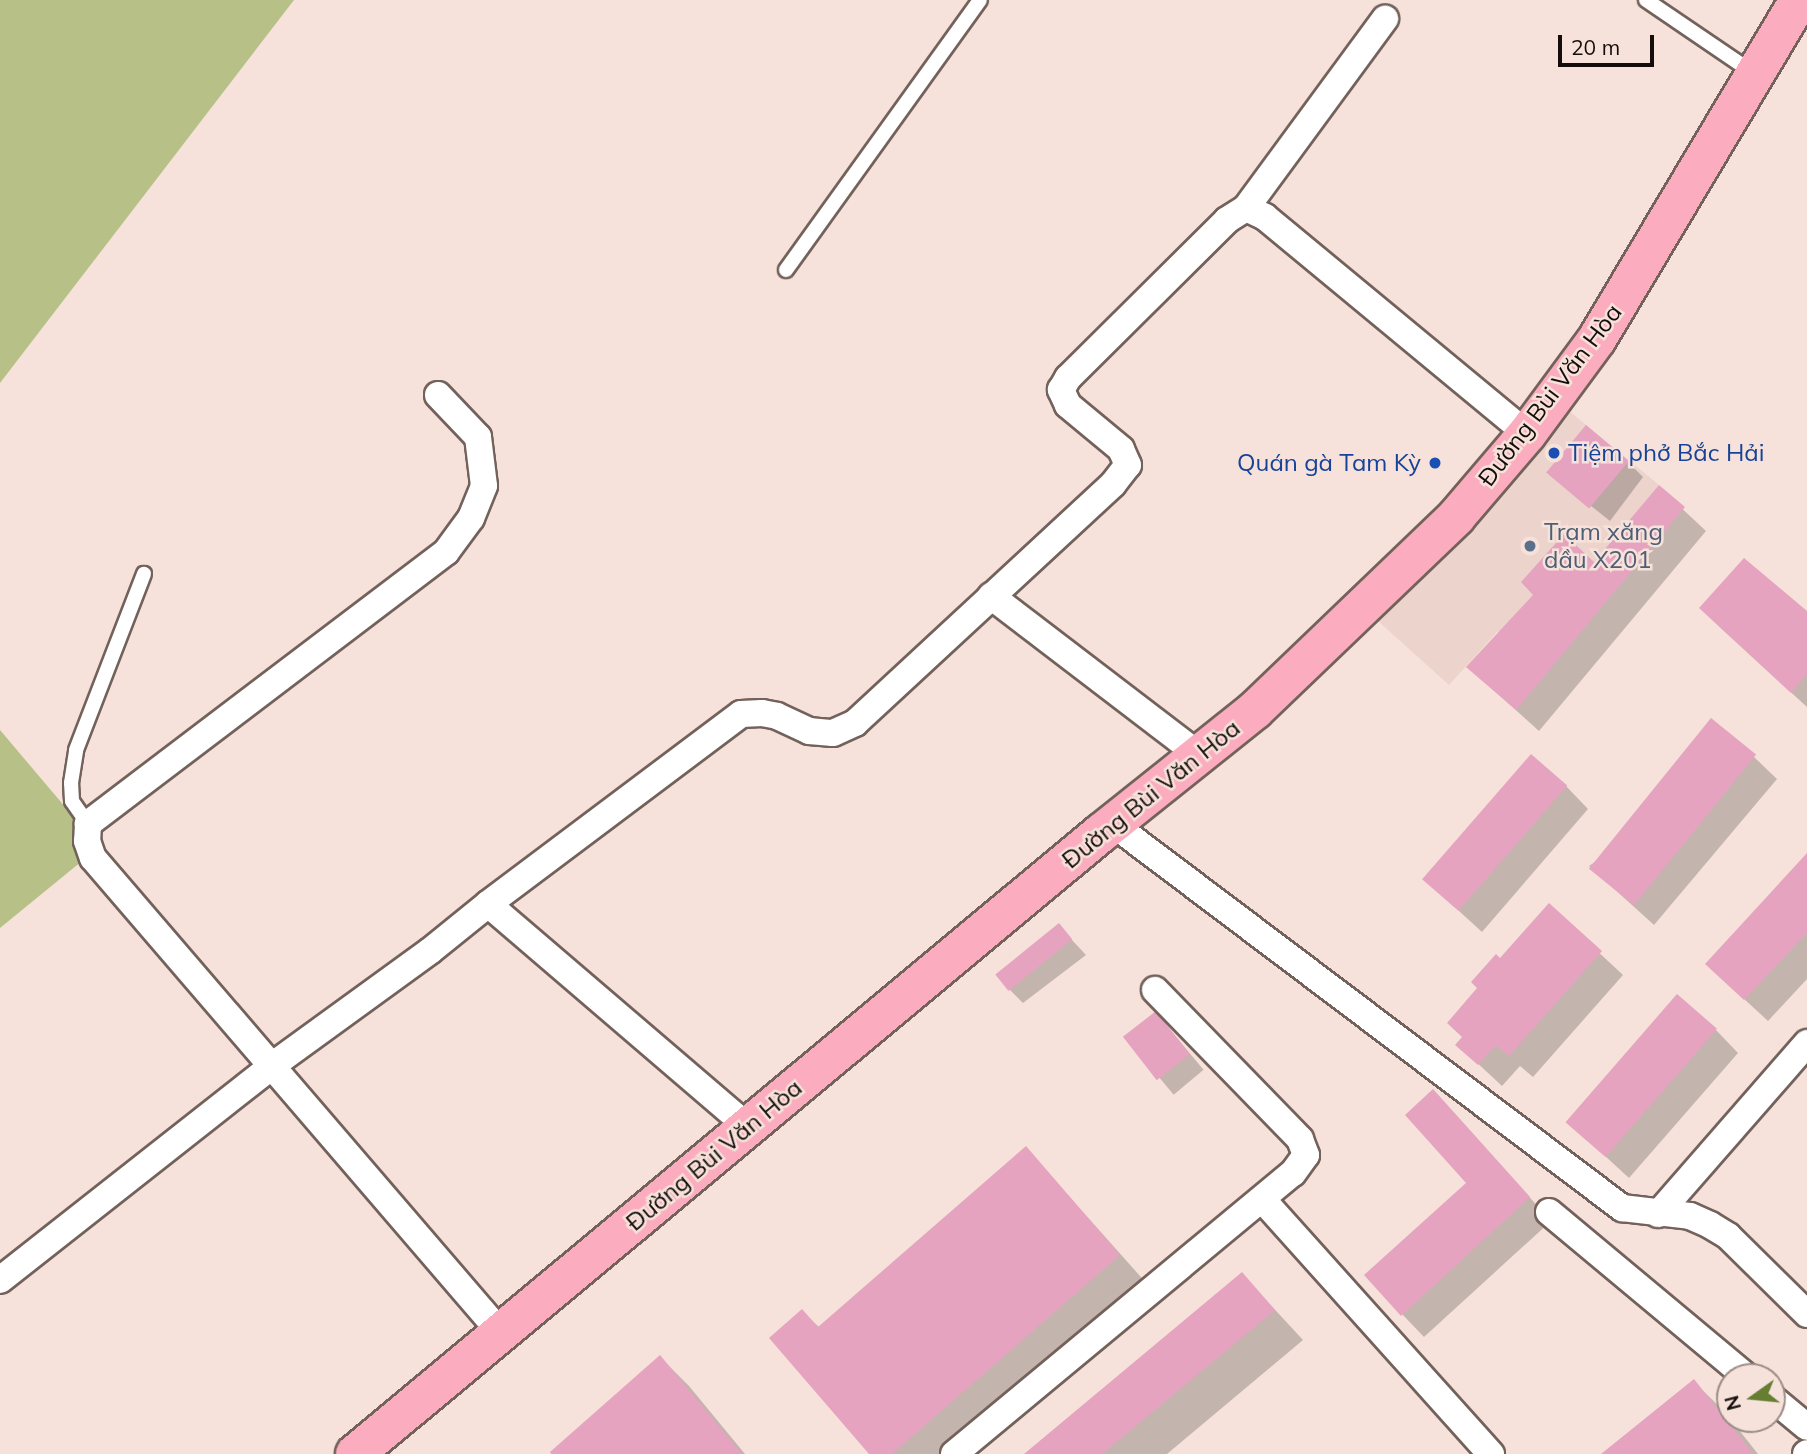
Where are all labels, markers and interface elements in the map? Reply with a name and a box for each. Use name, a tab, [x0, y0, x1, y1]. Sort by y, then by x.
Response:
scale bar	[1562, 21, 1658, 65]
text: 20 m	[1571, 34, 1620, 60]
street label: Đường Bùi Văn Hòa	[1472, 298, 1628, 492]
place label: Tiệm phở Bắc Hải	[1568, 439, 1764, 467]
marker: Tiệm phở Bắc Hải	[1546, 445, 1562, 461]
place label: Quán gà Tam Kỳ	[1237, 449, 1421, 477]
marker: Quán gà Tam Kỳ	[1427, 455, 1443, 471]
place label: Trạm xăng dầu X201	[1544, 518, 1663, 574]
marker: Trạm xăng dầu X201	[1522, 538, 1538, 554]
street label: Đường Bùi Văn Hòa	[1056, 713, 1246, 875]
street label: Đường Bùi Văn Hòa	[620, 1073, 808, 1237]
north arrow	[1716, 1363, 1786, 1433]
text: N	[1719, 1393, 1746, 1413]

